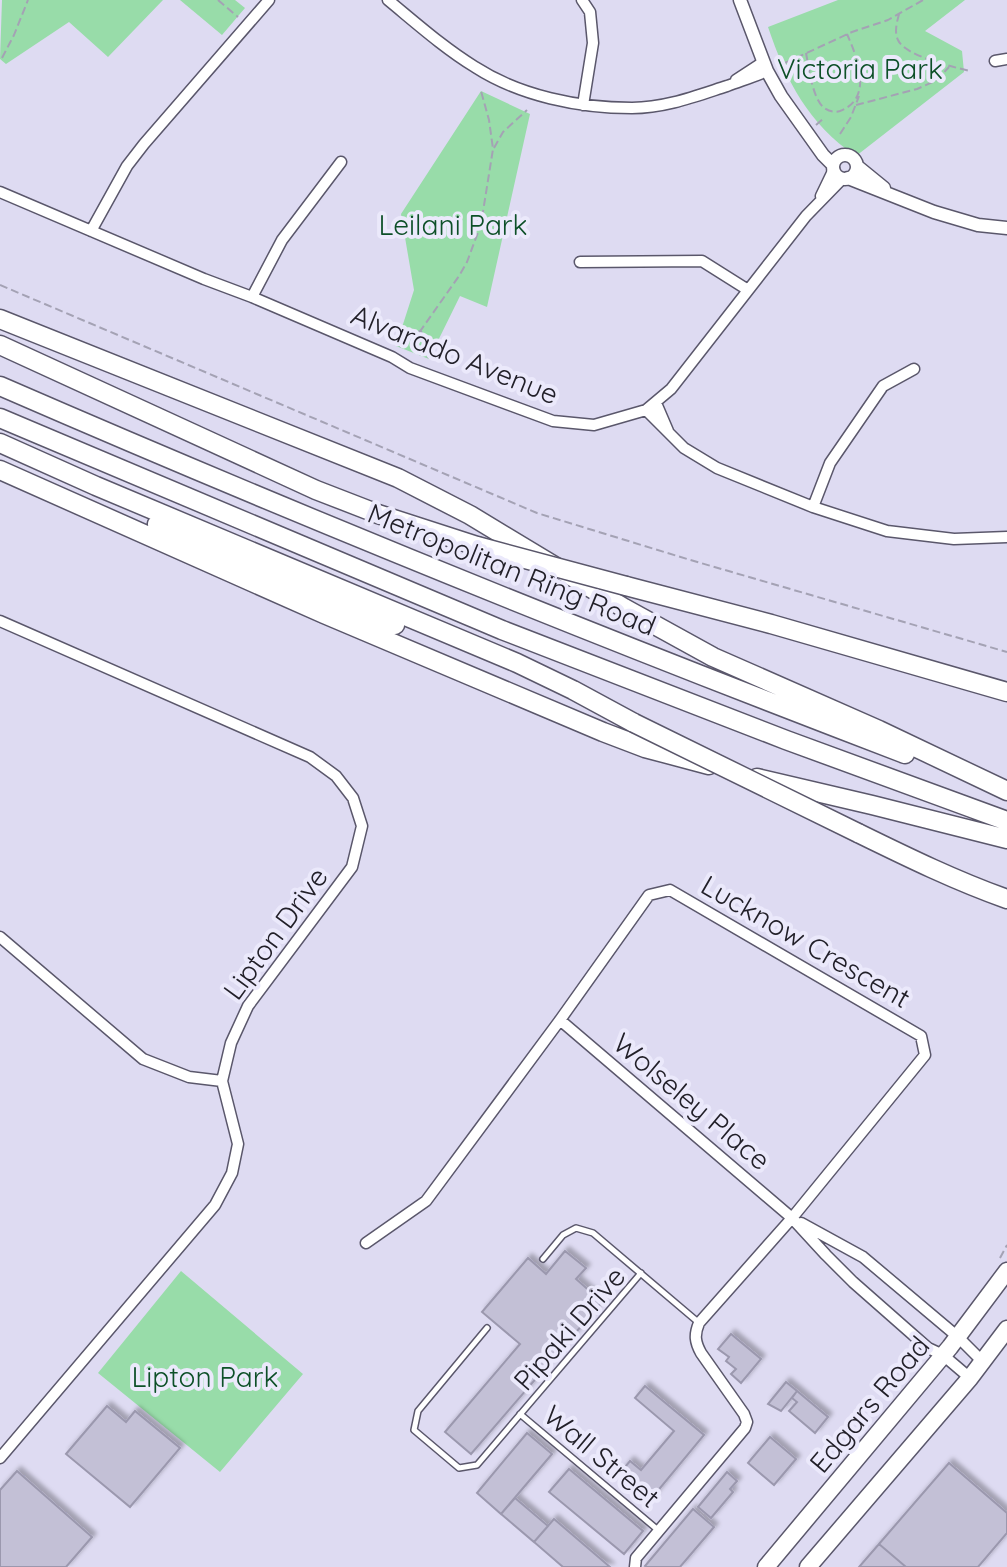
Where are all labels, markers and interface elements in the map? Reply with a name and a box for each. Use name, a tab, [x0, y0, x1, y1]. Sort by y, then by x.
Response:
park label: Victoria Park	[777, 51, 943, 86]
park label: Leilani Park	[378, 207, 528, 242]
street label: Alvarado Avenue	[346, 297, 564, 411]
street label: Metropolitan Ring Road	[363, 495, 661, 643]
street label: Lipton Drive	[215, 860, 335, 1006]
street label: Lucknow Crescent	[695, 867, 917, 1015]
street label: Wolseley Place	[606, 1025, 778, 1177]
street label: Pipaki Drive	[506, 1259, 632, 1397]
street label: Edgars Road	[802, 1328, 936, 1480]
park label: Lipton Park	[131, 1359, 279, 1394]
street label: Wall Street	[537, 1397, 667, 1515]

